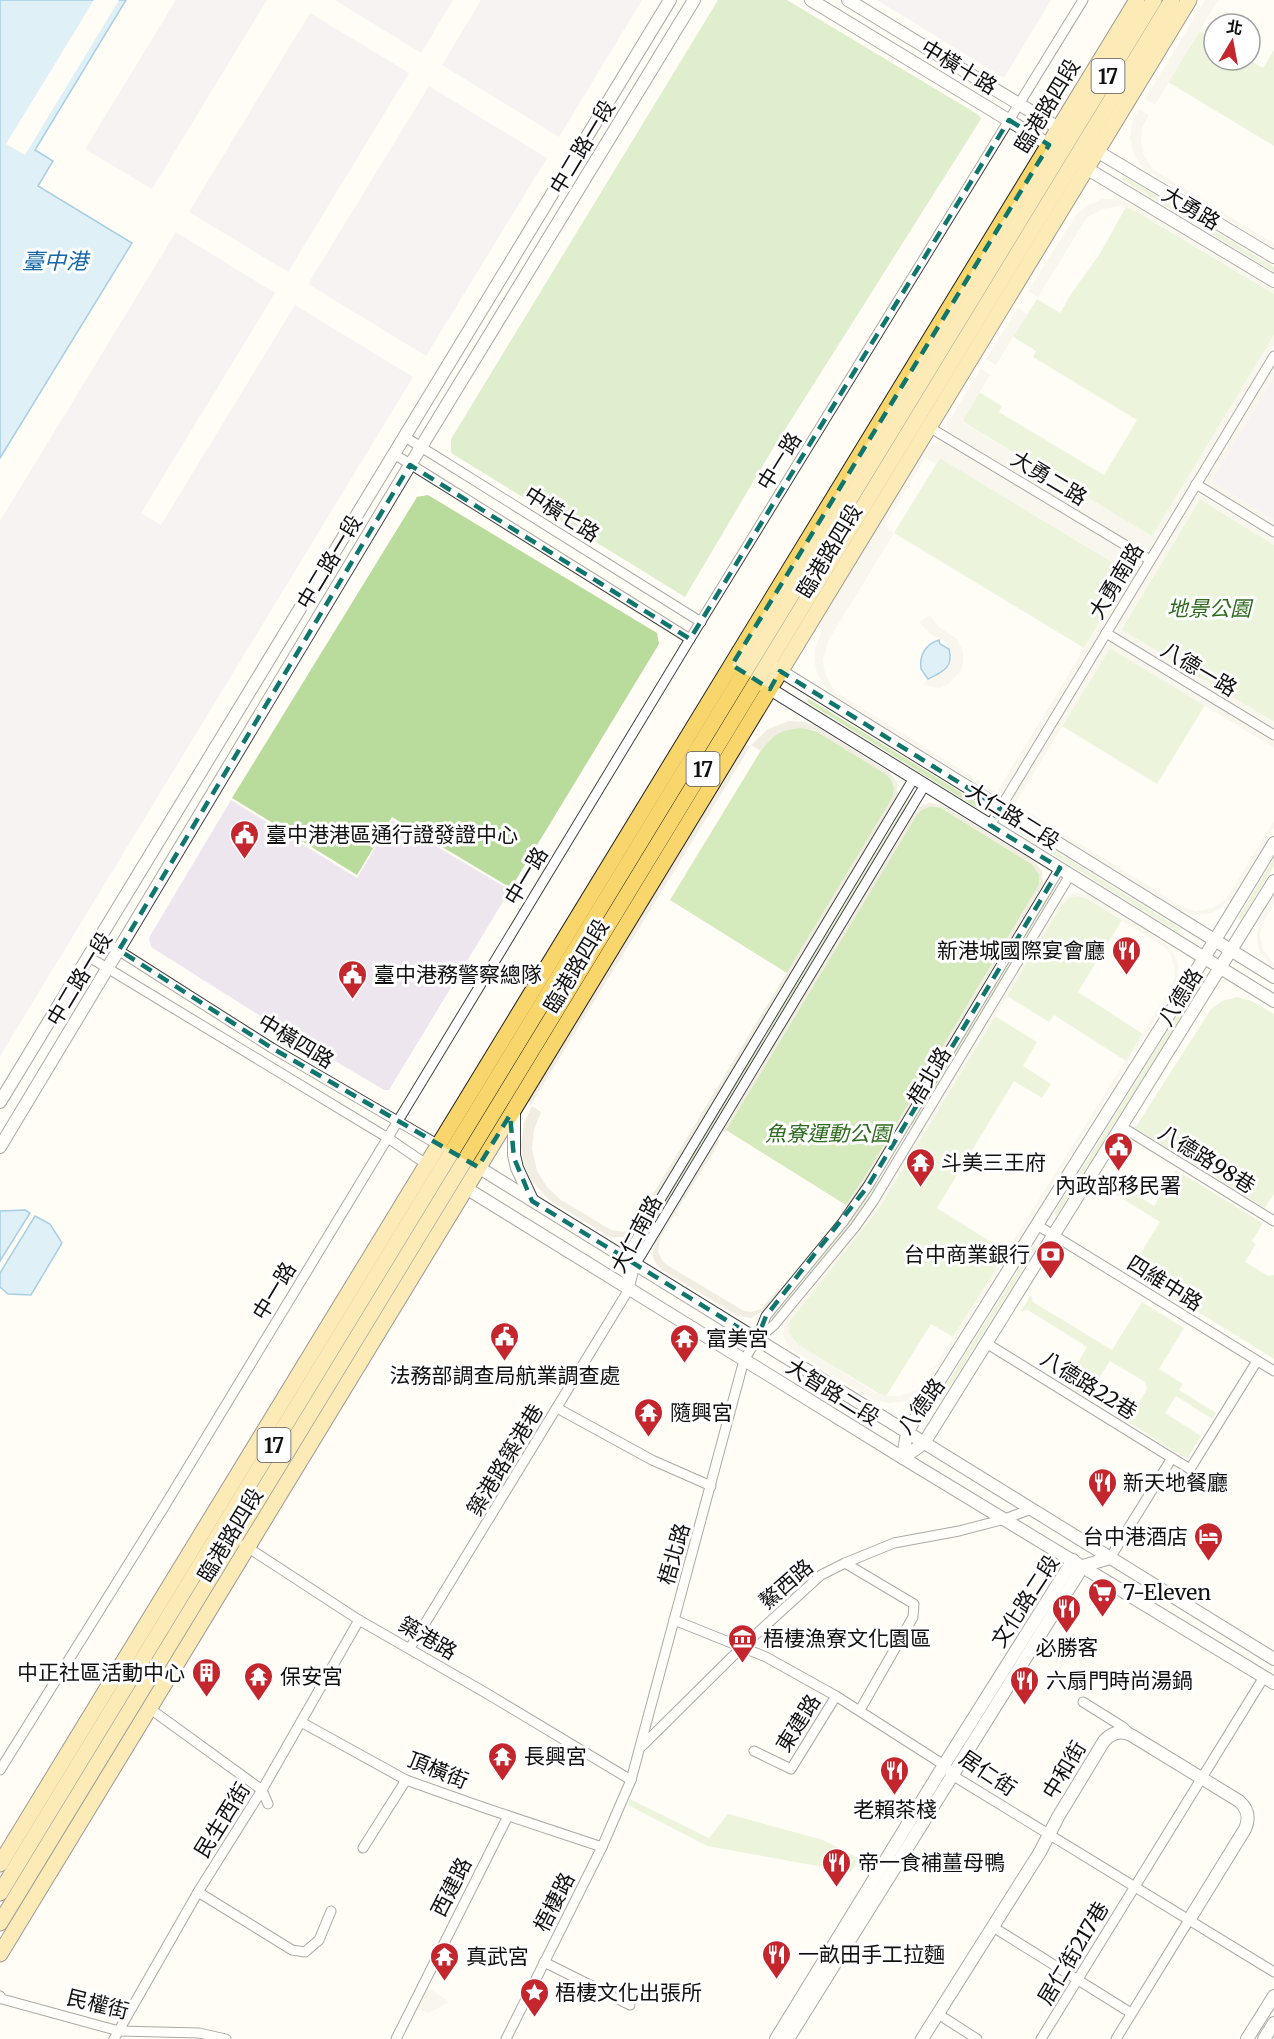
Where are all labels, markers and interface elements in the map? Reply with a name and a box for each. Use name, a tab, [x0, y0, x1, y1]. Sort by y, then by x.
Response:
north arrow	[1202, 12, 1262, 72]
text: 北	[1225, 16, 1244, 38]
street label: 中橫十路	[916, 34, 1002, 100]
street label: 臨港路四段	[1008, 54, 1086, 158]
road number: 17	[1092, 59, 1124, 93]
street label: 中二路一段	[543, 95, 621, 199]
street label: 大勇路	[1157, 180, 1225, 236]
water label: 臺中港	[22, 247, 91, 275]
street label: 中一路	[751, 427, 807, 495]
street label: 大勇二路	[1006, 445, 1092, 511]
street label: 中橫七路	[519, 480, 605, 548]
street label: 臨港路四段	[790, 499, 868, 603]
street label: 中二路一段	[290, 510, 368, 614]
street label: 大勇南路	[1083, 538, 1149, 624]
park label: 地景公園	[1167, 595, 1254, 622]
street label: 八德一路	[1156, 636, 1242, 702]
road number: 17	[686, 752, 720, 786]
street label: 大仁路二段	[961, 777, 1065, 855]
public building icon: 臺中港港區通行證發證中心	[229, 818, 261, 860]
place label: 臺中港港區通行證發證中心	[266, 821, 518, 848]
street label: 中一路	[498, 842, 554, 910]
street label: 臨港路四段	[537, 914, 615, 1018]
street label: 中二路一段	[40, 927, 118, 1031]
restaurant icon: 新港城國際宴會廳	[1110, 934, 1142, 976]
place label: 新港城國際宴會廳	[937, 937, 1105, 964]
public building icon: 臺中港務警察總隊	[337, 958, 369, 1000]
place label: 臺中港務警察總隊	[374, 961, 542, 988]
street label: 八德路	[1152, 963, 1208, 1031]
street label: 中橫四路	[253, 1008, 339, 1074]
street label: 梧北路	[901, 1042, 957, 1110]
street label: 八德路98巷	[1154, 1119, 1260, 1199]
park label: 魚寮運動公園	[765, 1120, 894, 1147]
public building icon: 內政部移民署	[1102, 1130, 1134, 1172]
temple icon: 斗美三王府	[904, 1146, 936, 1188]
place label: 斗美三王府	[941, 1149, 1046, 1176]
place label: 內政部移民署	[1055, 1172, 1181, 1199]
street label: 大仁南路	[604, 1191, 668, 1277]
bank icon: 台中商業銀行	[1035, 1238, 1067, 1280]
place label: 台中商業銀行	[904, 1241, 1030, 1268]
street label: 四維中路	[1122, 1249, 1208, 1317]
street label: 中一路	[246, 1257, 302, 1325]
public building icon: 法務部調查局航業調查處	[489, 1320, 521, 1362]
temple icon: 富美宮	[669, 1322, 701, 1364]
place label: 富美宮	[706, 1325, 769, 1352]
street label: 八德路22巷	[1036, 1345, 1142, 1425]
street label: 大智路二段	[781, 1353, 885, 1431]
place label: 法務部調查局航業調查處	[390, 1362, 621, 1389]
street label: 八德路	[892, 1373, 950, 1439]
temple icon: 隨興宮	[633, 1396, 665, 1438]
street label: 築港路築港巷	[461, 1399, 549, 1521]
place label: 隨興宮	[670, 1399, 733, 1426]
road number: 17	[258, 1428, 290, 1462]
restaurant icon: 新天地餐廳	[1086, 1466, 1118, 1508]
place label: 新天地餐廳	[1123, 1469, 1228, 1496]
street label: 臨港路四段	[191, 1483, 269, 1587]
street label: 梧北路	[652, 1520, 696, 1588]
hotel icon: 台中港酒店	[1193, 1520, 1225, 1562]
place label: 台中港酒店	[1083, 1523, 1188, 1550]
street label: 文化路二段	[985, 1550, 1065, 1652]
street label: 鰲西路	[753, 1553, 819, 1615]
supermarket icon: 7-Eleven	[1086, 1576, 1118, 1618]
place label: 7-Eleven	[1123, 1579, 1211, 1606]
restaurant icon: 必勝客	[1051, 1592, 1083, 1634]
street label: 築港路	[394, 1611, 462, 1665]
museum icon: 梧棲漁寮文化園區	[726, 1622, 758, 1664]
place label: 梧棲漁寮文化園區	[763, 1625, 931, 1652]
place label: 必勝客	[1036, 1634, 1099, 1661]
building icon: 中正社區活動中心	[190, 1656, 222, 1698]
place label: 中正社區活動中心	[17, 1659, 185, 1686]
temple icon: 保安宮	[243, 1660, 275, 1702]
place label: 保安宮	[280, 1663, 343, 1690]
restaurant icon: 六扇門時尚湯鍋	[1009, 1664, 1041, 1706]
place label: 六扇門時尚湯鍋	[1046, 1667, 1193, 1694]
street label: 東建路	[770, 1689, 826, 1757]
street label: 中和街	[1036, 1736, 1092, 1804]
temple icon: 長興宮	[487, 1740, 519, 1782]
place label: 長興宮	[524, 1743, 587, 1770]
street label: 居仁街	[954, 1744, 1022, 1802]
street label: 頂橫街	[404, 1746, 472, 1794]
restaurant icon: 老賴茶棧	[879, 1754, 911, 1796]
street label: 民生西街	[188, 1777, 256, 1863]
place label: 老賴茶棧	[853, 1796, 937, 1823]
restaurant icon: 帝一食補薑母鴨	[821, 1846, 853, 1888]
place label: 帝一食補薑母鴨	[858, 1849, 1005, 1876]
street label: 西建路	[425, 1853, 477, 1921]
street label: 梧棲路	[528, 1868, 580, 1936]
street label: 居仁街217巷	[1032, 1896, 1114, 2010]
restaurant icon: 一畝田手工拉麵	[761, 1938, 793, 1980]
temple icon: 真武宮	[429, 1940, 461, 1982]
place label: 一畝田手工拉麵	[798, 1941, 945, 1968]
place label: 真武宮	[466, 1943, 529, 1970]
place icon: 梧棲文化出張所	[518, 1976, 550, 2018]
place label: 梧棲文化出張所	[555, 1979, 702, 2006]
street label: 民權街	[64, 1983, 132, 2025]

